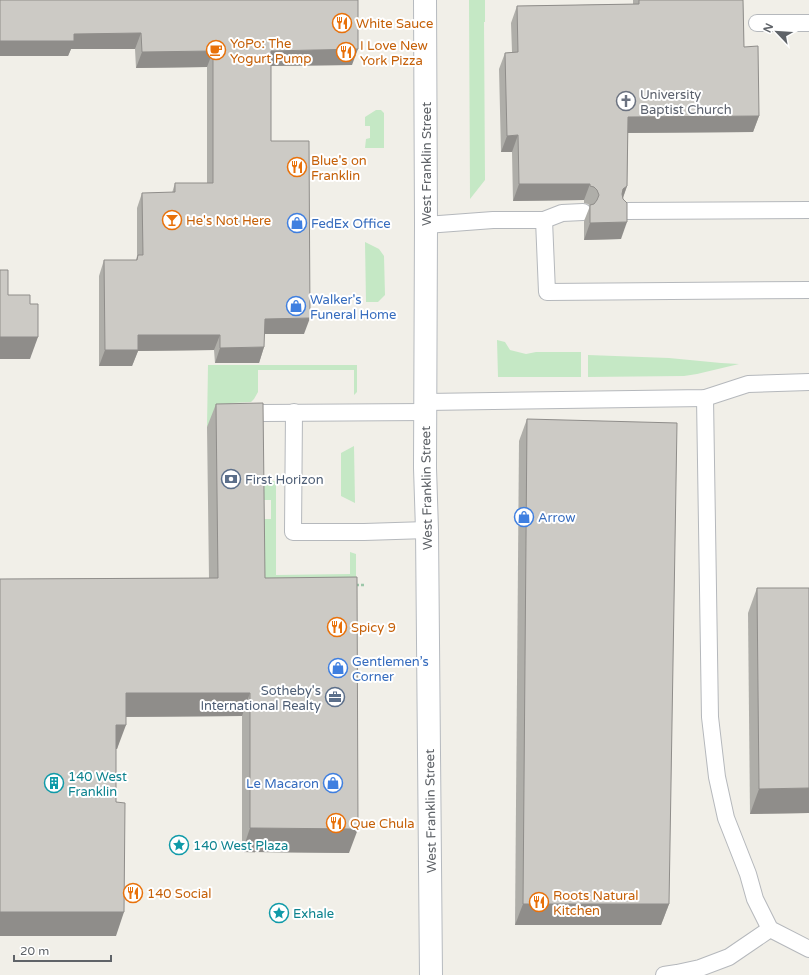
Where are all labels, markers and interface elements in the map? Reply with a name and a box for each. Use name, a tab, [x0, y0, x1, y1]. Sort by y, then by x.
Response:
restaurant icon: White Sauce	[331, 12, 353, 34]
north arrow	[757, 12, 797, 52]
place label: White Sauce	[356, 16, 433, 32]
text: N	[761, 21, 776, 35]
place label: YoPo: The Yogurt Pump	[230, 36, 311, 67]
place label: I Love New York Pizza	[360, 38, 428, 69]
cafe icon: YoPo: The Yogurt Pump	[205, 39, 227, 61]
restaurant icon: I Love New York Pizza	[335, 41, 357, 63]
place label: University Baptist Church	[640, 87, 732, 118]
church icon: University Baptist Church	[615, 90, 637, 112]
street label: West Franklin Street	[419, 102, 435, 226]
place label: Blue's on Franklin	[311, 153, 367, 184]
restaurant icon: Blue's on Franklin	[286, 156, 308, 178]
bar icon: He's Not Here	[161, 209, 183, 231]
shop icon: FedEx Office	[286, 212, 308, 234]
place label: He's Not Here	[186, 213, 271, 229]
place label: FedEx Office	[311, 216, 391, 232]
place label: Walker's Funeral Home	[310, 292, 396, 323]
shop icon: Walker's Funeral Home	[285, 295, 307, 317]
street label: West Franklin Street	[418, 426, 436, 550]
bank icon: First Horizon	[220, 468, 242, 490]
place label: First Horizon	[245, 472, 324, 488]
shop icon: Arrow	[513, 506, 535, 528]
place label: Arrow	[538, 510, 576, 526]
restaurant icon: Spicy 9	[326, 616, 348, 638]
place label: Spicy 9	[351, 620, 396, 636]
place label: Gentlemen’s Corner	[352, 654, 429, 685]
shop icon: Gentlemen’s Corner	[327, 657, 349, 679]
place label: Sotheby's International Realty	[200, 683, 321, 714]
office icon: Sotheby's International Realty	[324, 686, 346, 708]
street label: West Franklin Street	[422, 749, 440, 873]
place label: 140 West Franklin	[68, 769, 127, 800]
building icon: 140 West Franklin	[43, 772, 65, 794]
shop icon: Le Macaron	[322, 772, 344, 794]
place label: Le Macaron	[246, 776, 319, 792]
restaurant icon: Que Chula	[325, 812, 347, 834]
place label: Que Chula	[350, 816, 414, 832]
place icon: 140 West Plaza	[168, 834, 190, 856]
place label: 140 West Plaza	[193, 838, 288, 854]
restaurant icon: 140 Social	[122, 882, 144, 904]
place label: 140 Social	[147, 886, 212, 902]
place label: Roots Natural Kitchen	[553, 888, 639, 919]
restaurant icon: Roots Natural Kitchen	[528, 891, 550, 913]
place icon: Exhale	[268, 902, 290, 924]
place label: Exhale	[293, 906, 334, 922]
scale bar	[14, 937, 111, 963]
text: 20 m	[20, 944, 49, 958]

